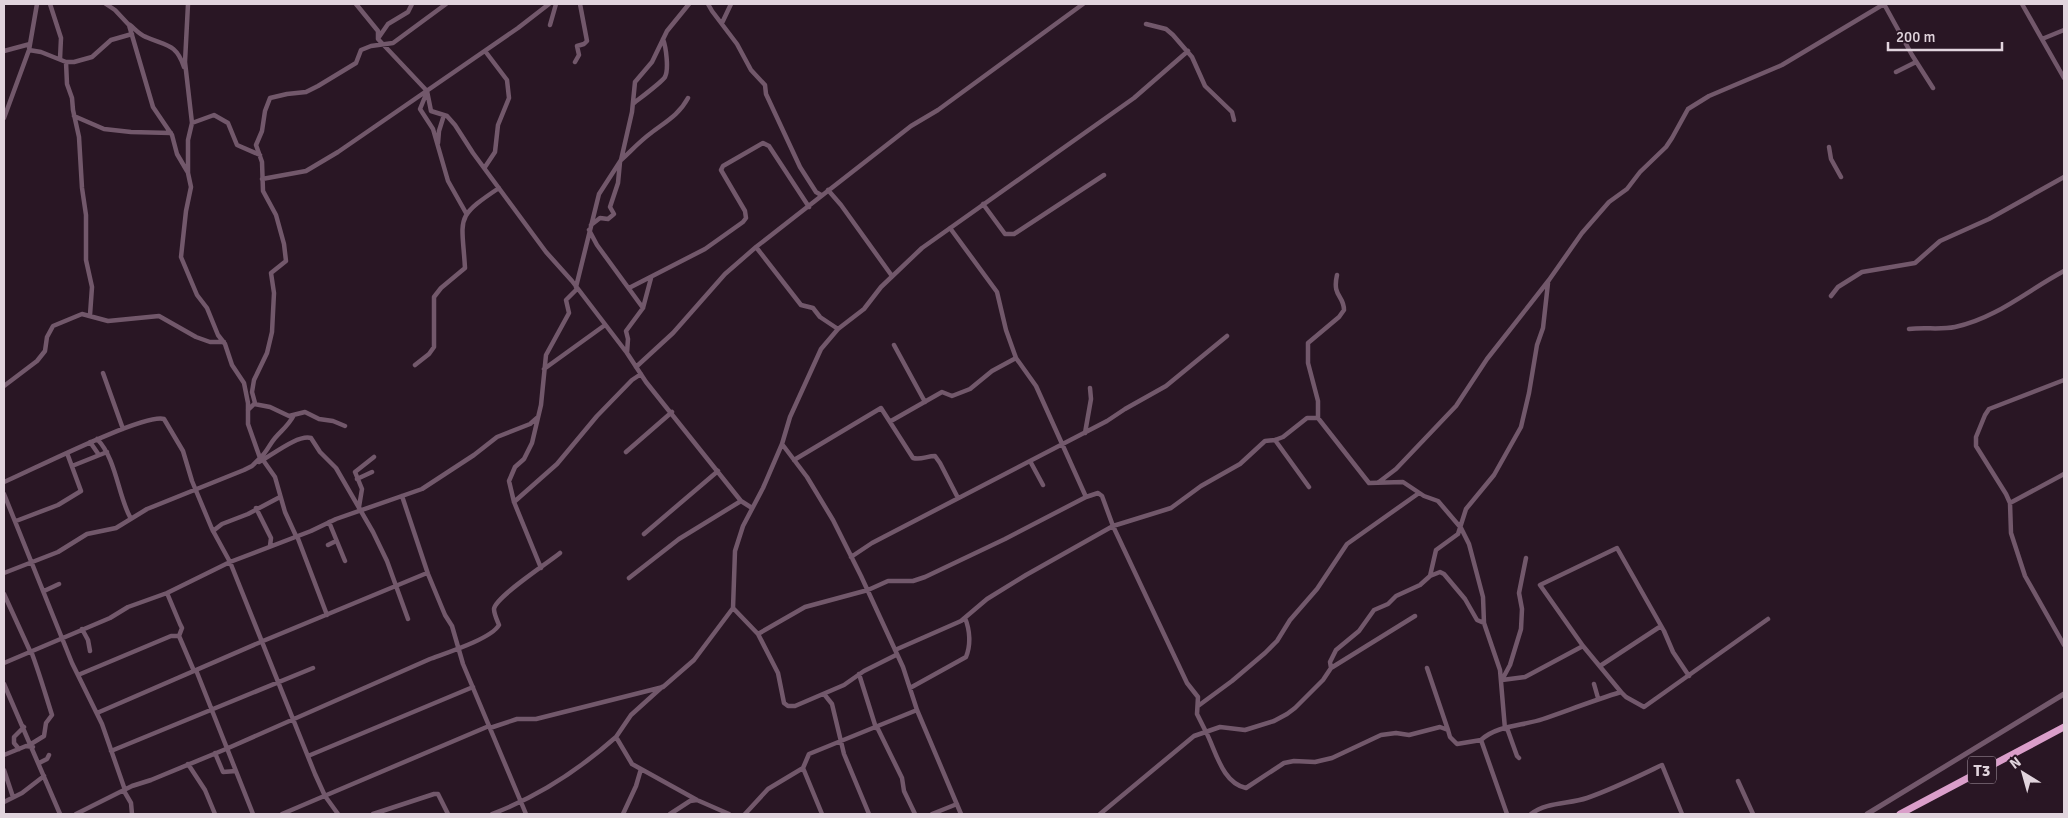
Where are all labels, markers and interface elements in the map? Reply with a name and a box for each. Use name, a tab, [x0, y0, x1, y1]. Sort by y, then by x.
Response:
scale bar	[1888, 20, 2002, 52]
text: 200 m	[1896, 28, 1936, 46]
north arrow	[1998, 748, 2048, 798]
text: N	[2006, 753, 2024, 773]
road number: T3	[1968, 756, 1996, 784]

